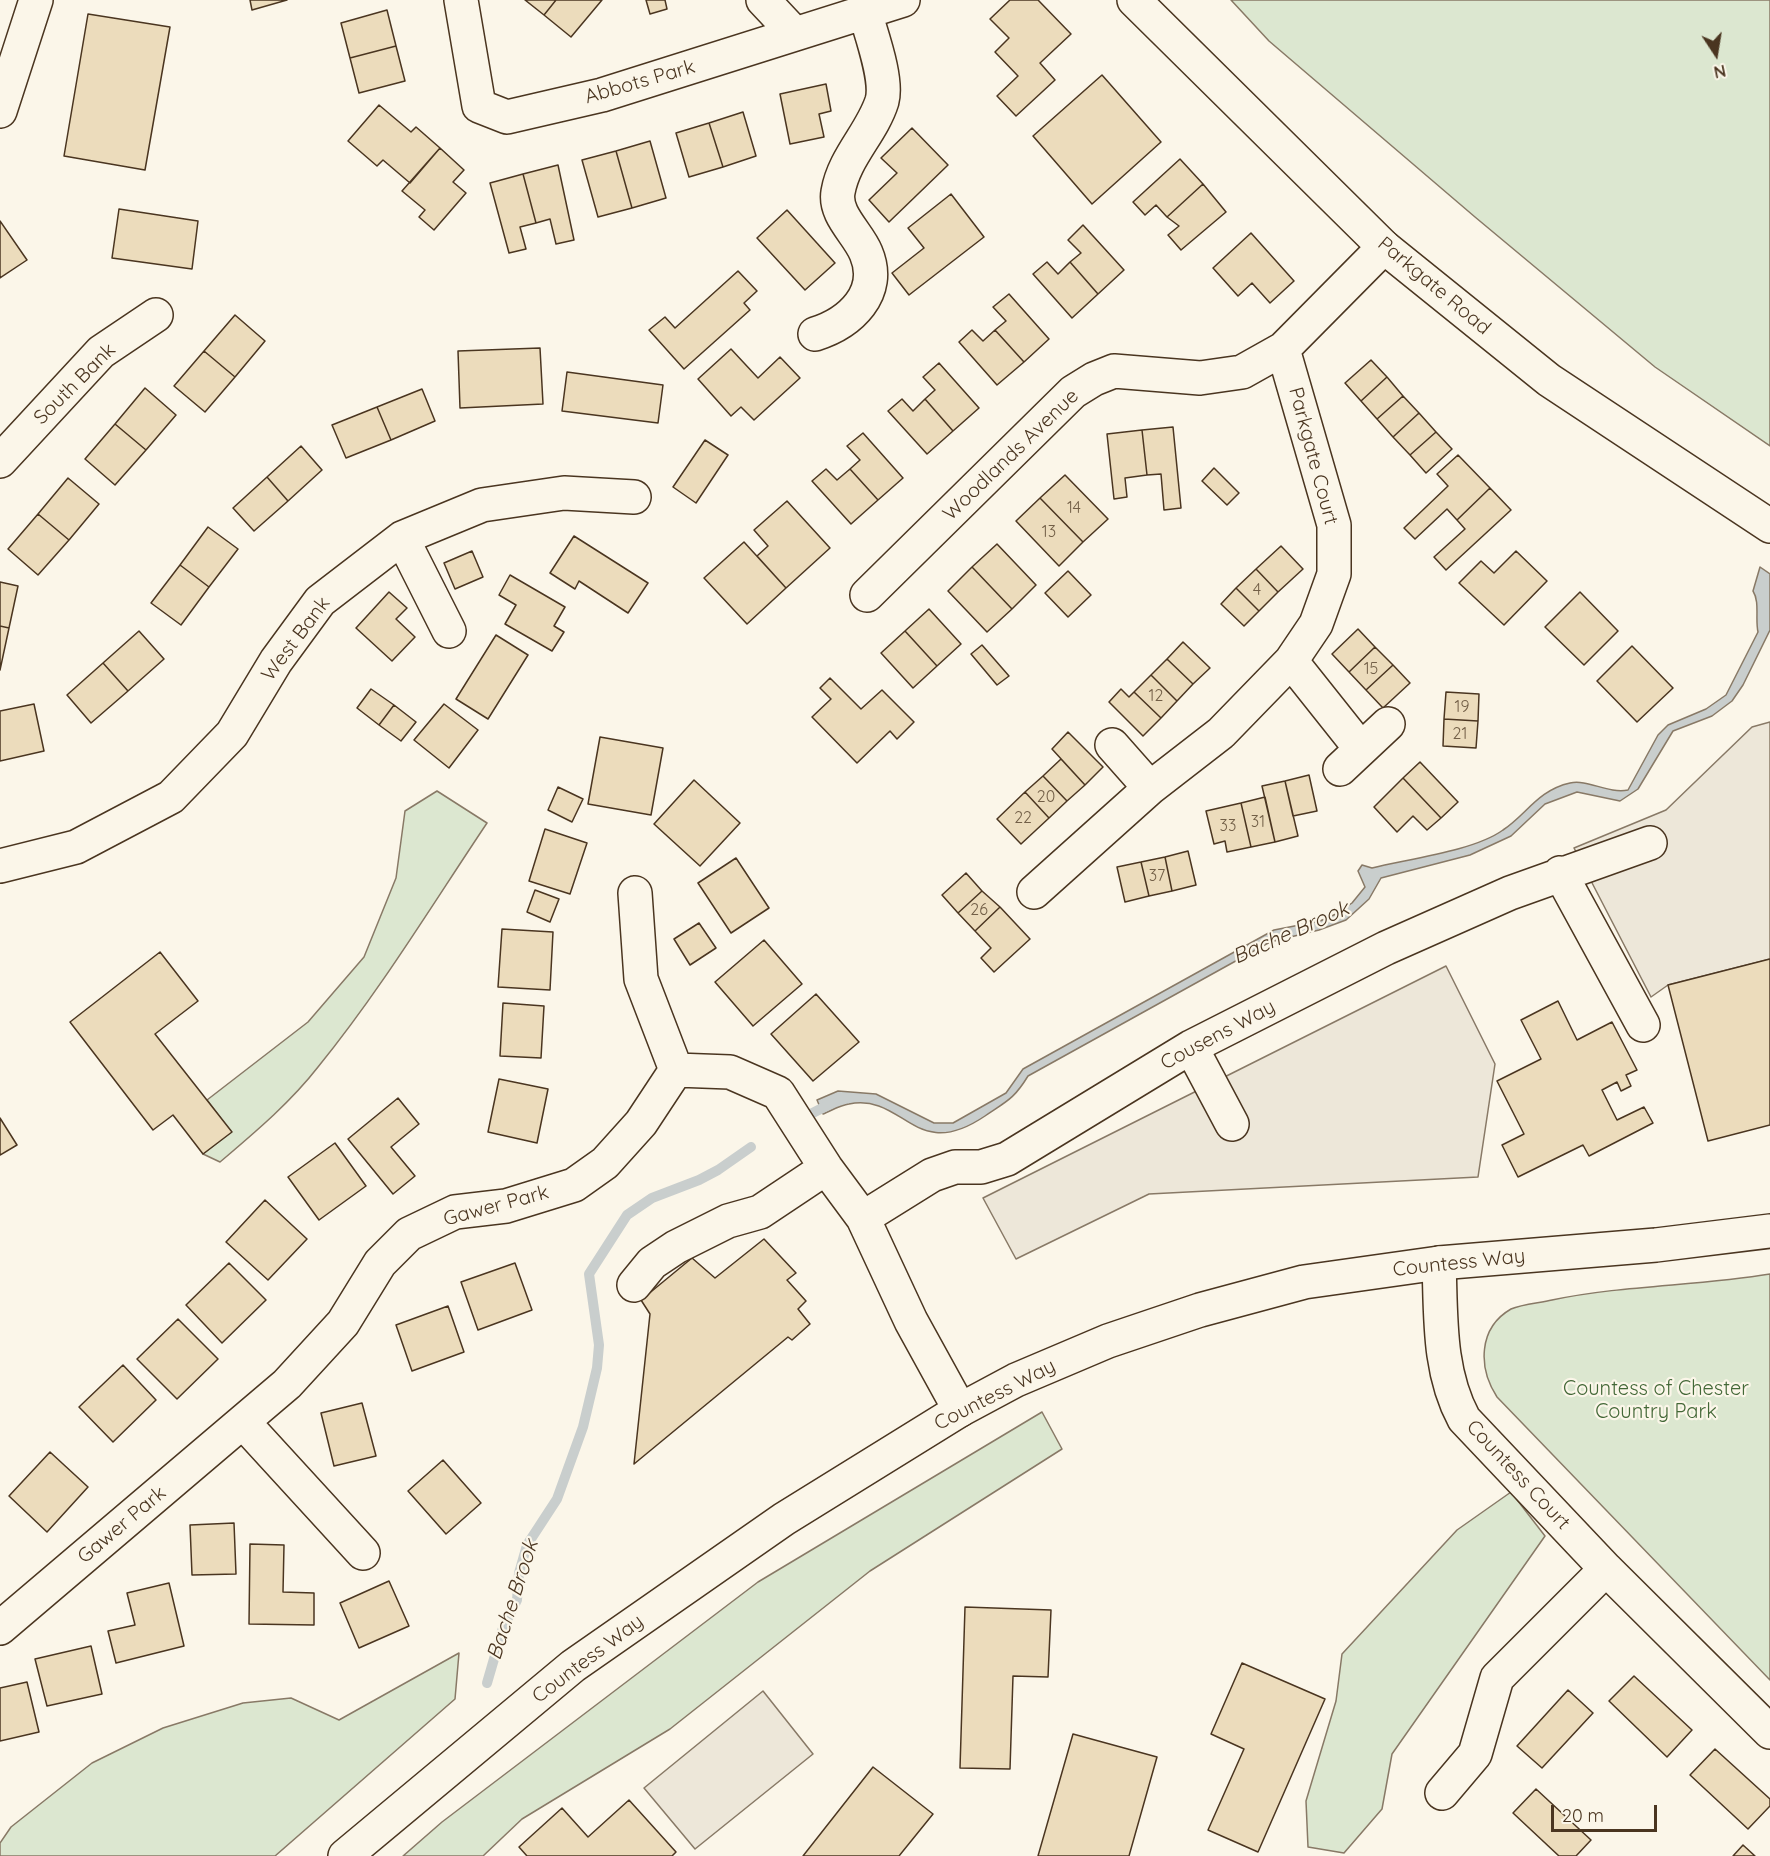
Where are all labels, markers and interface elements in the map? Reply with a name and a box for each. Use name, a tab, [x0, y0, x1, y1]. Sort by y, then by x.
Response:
north arrow	[1686, 24, 1746, 84]
street label: Abbots Park	[582, 55, 698, 109]
text: N	[1712, 61, 1728, 83]
street label: Parkgate Road	[1373, 232, 1495, 340]
street label: South Bank	[29, 338, 121, 430]
street label: Woodlands Avenue	[938, 384, 1084, 526]
street label: Parkgate Court	[1283, 385, 1343, 527]
house number: 14	[1067, 498, 1081, 518]
house number: 13	[1042, 522, 1056, 542]
house number: 4	[1253, 580, 1261, 600]
street label: West Bank	[257, 592, 335, 686]
house number: 15	[1364, 659, 1378, 679]
house number: 12	[1149, 686, 1163, 706]
house number: 19	[1455, 697, 1469, 717]
house number: 21	[1453, 724, 1467, 744]
house number: 20	[1037, 787, 1055, 807]
house number: 22	[1014, 808, 1032, 828]
house number: 31	[1251, 812, 1265, 832]
house number: 33	[1220, 816, 1236, 836]
house number: 37	[1149, 866, 1165, 886]
water label: Bache Brook	[1229, 896, 1353, 970]
house number: 26	[970, 900, 988, 920]
street label: Cousens Way	[1157, 995, 1279, 1075]
street label: Gawer Park	[441, 1180, 551, 1232]
street label: Countess Way	[1392, 1244, 1526, 1282]
street label: Countess Way	[930, 1354, 1060, 1436]
park label: Countess of Chester Country Park	[1563, 1377, 1749, 1424]
street label: Countess Court	[1461, 1415, 1575, 1535]
street label: Gawer Park	[73, 1481, 171, 1569]
water label: Bache Brook	[482, 1537, 544, 1663]
street label: Countess Way	[528, 1609, 648, 1709]
scale bar	[1554, 1793, 1660, 1831]
text: 20 m	[1562, 1804, 1604, 1827]

